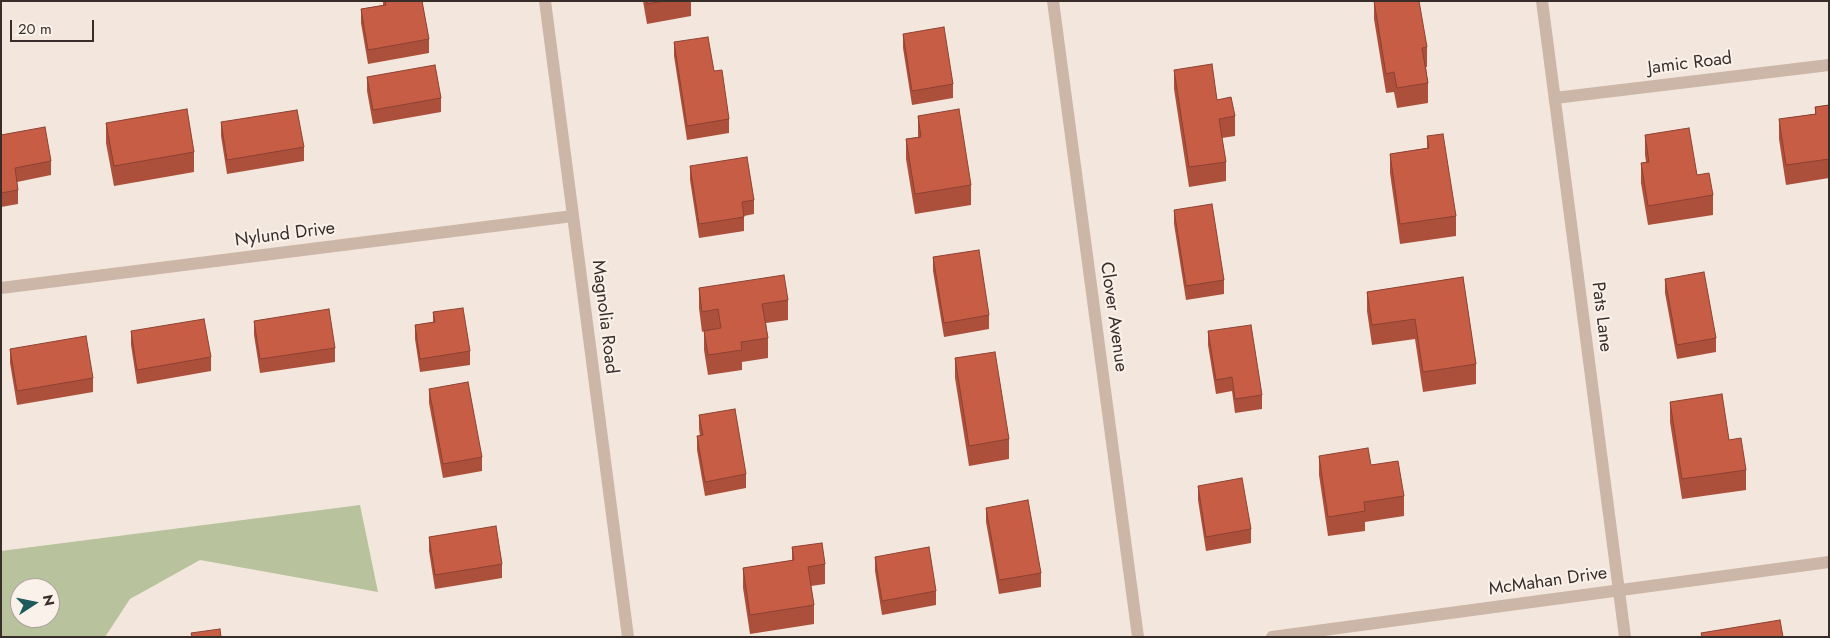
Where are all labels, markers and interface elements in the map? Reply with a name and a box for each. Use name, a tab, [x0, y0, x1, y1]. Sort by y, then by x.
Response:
scale bar	[12, 10, 96, 42]
text: 20 m	[18, 18, 52, 40]
street label: Jamic Road	[1647, 48, 1733, 80]
street label: Nylund Drive	[234, 218, 336, 252]
street label: Magnolia Road	[586, 259, 622, 375]
street label: Clover Avenue	[1095, 261, 1131, 373]
street label: Pats Lane	[1586, 281, 1616, 353]
street label: McMahan Drive	[1487, 563, 1609, 601]
north arrow	[10, 578, 60, 628]
text: N	[38, 593, 60, 608]

